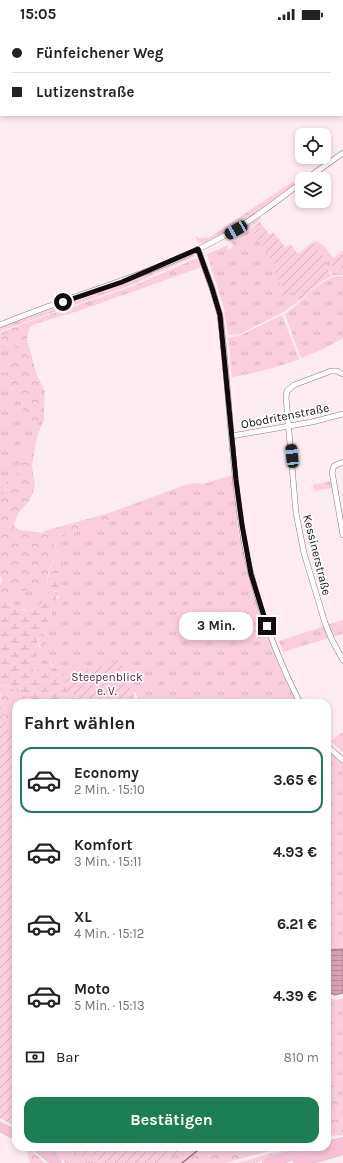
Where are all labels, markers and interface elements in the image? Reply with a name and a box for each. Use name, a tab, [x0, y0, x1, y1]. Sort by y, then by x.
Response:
text: 15:05	[20, 5, 56, 23]
text: Fünfeichener Weg	[36, 44, 163, 62]
text: Lutizenstraße	[36, 83, 135, 101]
map controls	[295, 128, 331, 208]
button: locate	[295, 128, 331, 164]
button: layers	[295, 172, 331, 208]
car	[223, 219, 249, 241]
route start	[54, 293, 72, 311]
street label: Obodritenstraße	[240, 401, 330, 431]
car	[285, 443, 299, 469]
street label: Kessinerstraße	[300, 513, 334, 597]
callout: 3 Min.	[179, 612, 253, 640]
route end	[258, 617, 276, 635]
text: 3 Min.	[197, 618, 235, 633]
park label: Steepenblick e. V.	[71, 670, 143, 698]
text: Fahrt wählen	[24, 712, 136, 734]
icon: car	[26, 762, 62, 798]
text: Economy	[74, 764, 139, 782]
text: 3.65 €	[273, 771, 317, 789]
text: 2 Min. · 15:10	[74, 782, 145, 797]
icon: car	[26, 834, 62, 870]
text: Komfort	[74, 836, 132, 854]
text: 4.93 €	[273, 843, 317, 861]
text: 3 Min. · 15:11	[74, 854, 142, 869]
icon: car	[26, 906, 62, 942]
text: XL	[74, 908, 92, 926]
text: 6.21 €	[277, 915, 317, 933]
text: 4 Min. · 15:12	[74, 926, 144, 941]
icon: car	[26, 978, 62, 1014]
text: Moto	[74, 980, 110, 998]
text: 4.39 €	[273, 987, 317, 1005]
text: 5 Min. · 15:13	[74, 998, 145, 1013]
icon: cash	[24, 1046, 46, 1068]
text: Bar	[56, 1048, 79, 1066]
text: 810 m	[284, 1050, 319, 1065]
button: Bestätigen	[24, 1097, 319, 1143]

